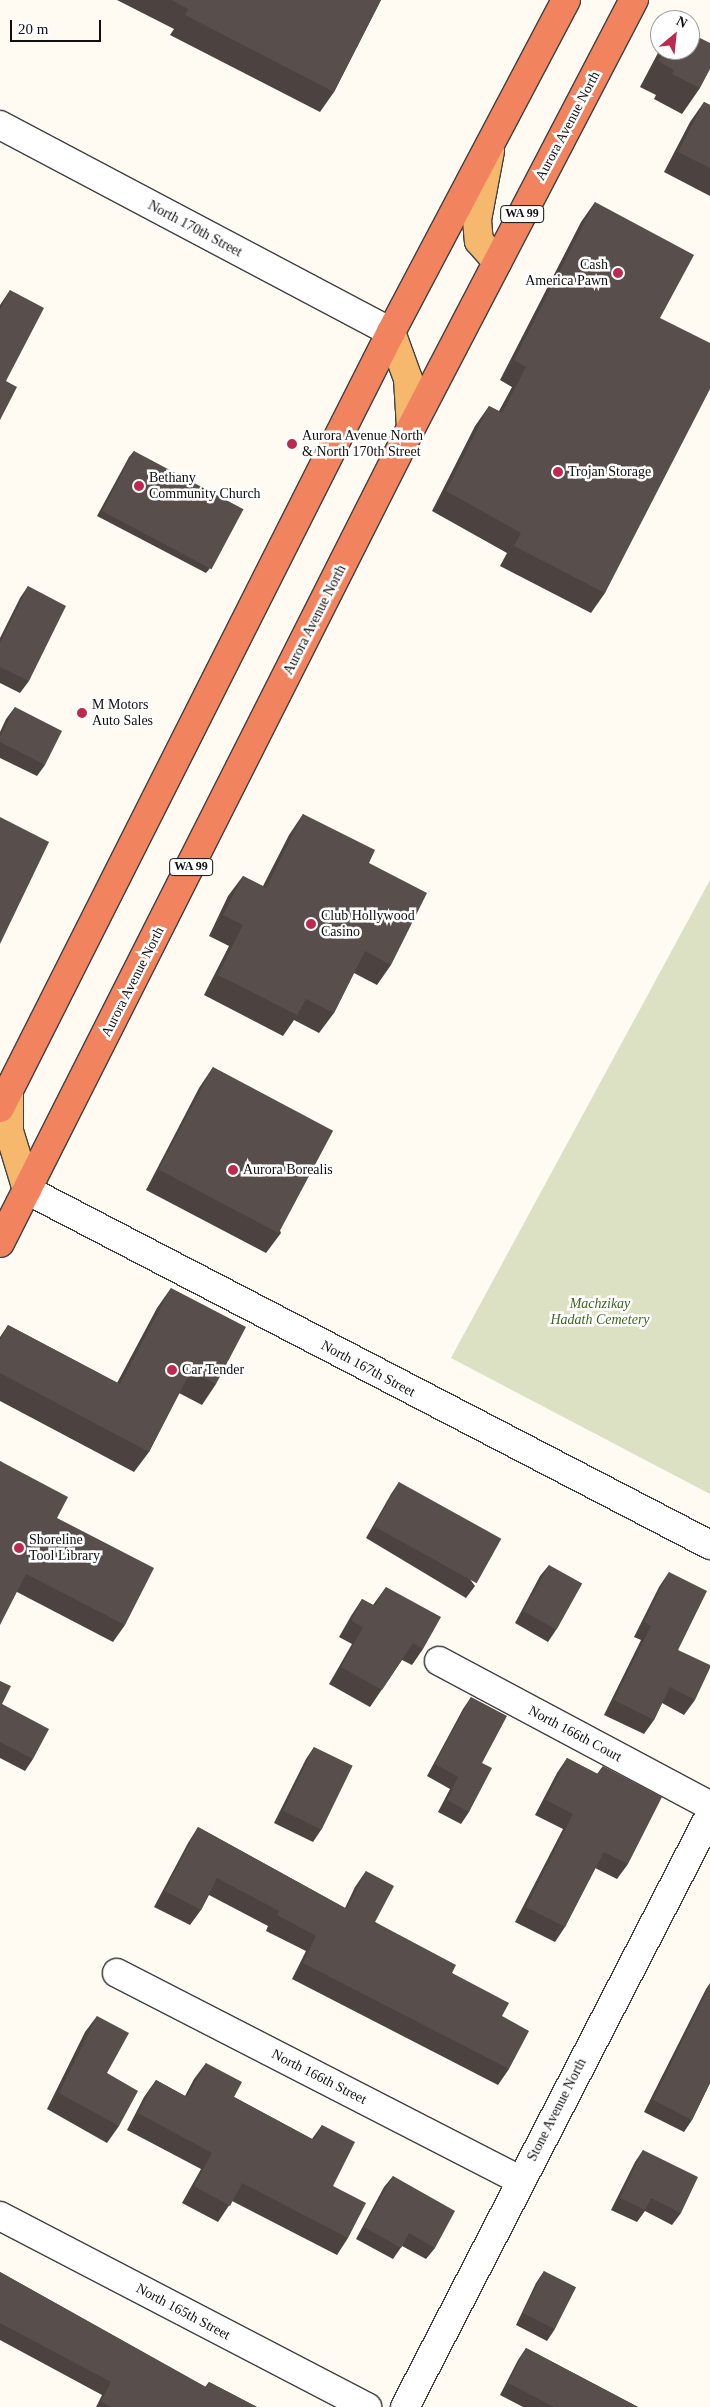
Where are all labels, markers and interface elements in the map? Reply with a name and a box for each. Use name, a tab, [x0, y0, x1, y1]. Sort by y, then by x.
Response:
scale bar	[12, 10, 104, 42]
north arrow	[650, 10, 700, 60]
text: N	[674, 13, 690, 31]
text: 20 m	[18, 21, 48, 37]
street label: Aurora Avenue North	[532, 68, 604, 184]
street label: North 170th Street	[145, 197, 245, 261]
road number: WA 99	[500, 204, 544, 223]
place label: Cash America Pawn	[525, 257, 608, 290]
marker: Cash America Pawn	[612, 267, 624, 279]
place label: Aurora Avenue North & North 170th Street	[302, 428, 424, 461]
marker: Aurora Avenue North & North 170th Street	[286, 438, 298, 450]
place label: Trojan Storage	[568, 464, 651, 480]
marker: Trojan Storage	[552, 466, 564, 478]
place label: Bethany Community Church	[149, 470, 261, 502]
marker: Bethany Community Church	[133, 480, 145, 492]
street label: Aurora Avenue North	[280, 562, 350, 678]
place label: M Motors Auto Sales	[92, 697, 153, 730]
marker: M Motors Auto Sales	[76, 707, 88, 719]
road number: WA 99	[168, 858, 214, 876]
place label: Club Hollywood Casino	[321, 908, 415, 940]
marker: Club Hollywood Casino	[305, 918, 317, 930]
street label: Aurora Avenue North	[98, 924, 168, 1040]
place label: Aurora Borealis	[243, 1162, 333, 1178]
marker: Aurora Borealis	[227, 1164, 239, 1176]
park label: Machzikay Hadath Cemetery	[550, 1296, 650, 1328]
street label: North 167th Street	[318, 1337, 418, 1401]
place label: Car Tender	[182, 1362, 244, 1378]
marker: Car Tender	[166, 1364, 178, 1376]
place label: Shoreline Tool Library	[29, 1532, 100, 1564]
marker: Shoreline Tool Library	[13, 1542, 25, 1554]
street label: North 166th Court	[525, 1702, 625, 1766]
street label: North 166th Street	[269, 2046, 369, 2108]
street label: Stone Avenue North	[524, 2055, 590, 2165]
street label: North 165th Street	[133, 2280, 233, 2344]

